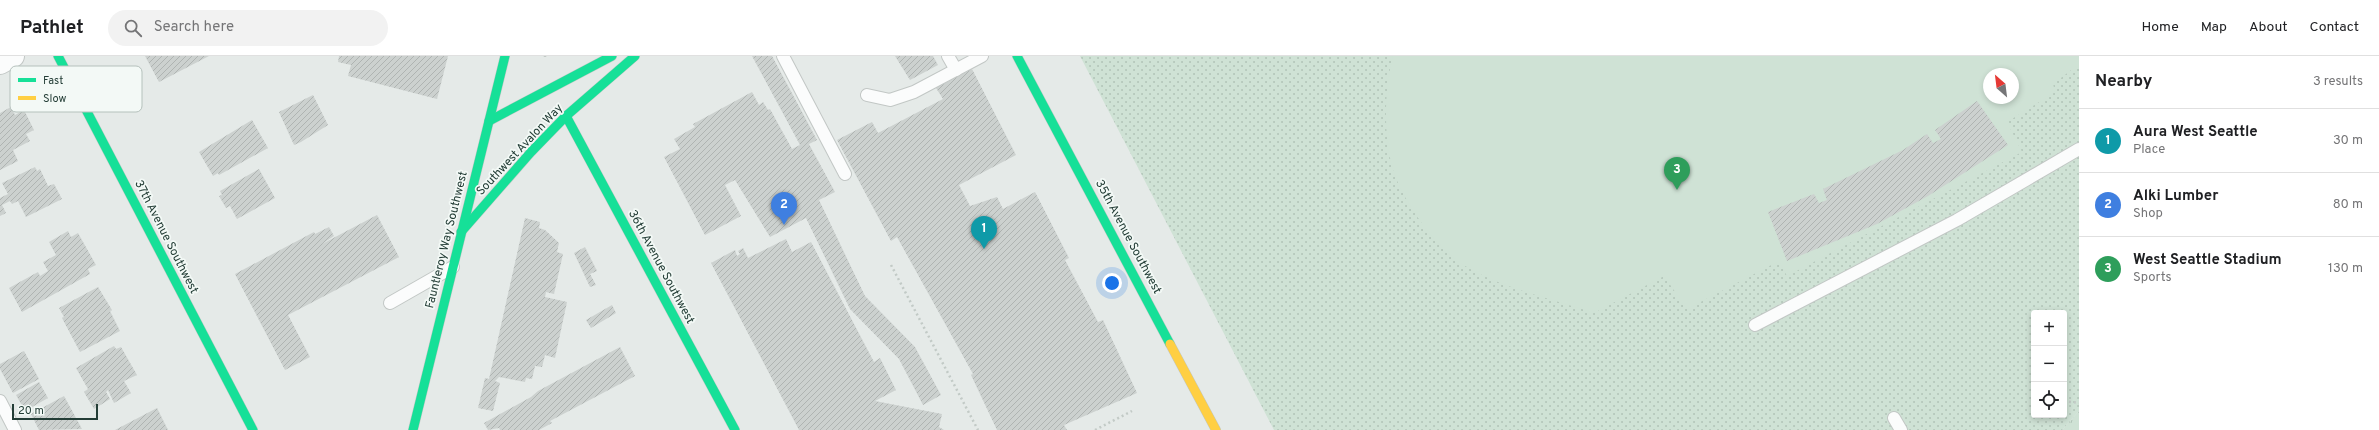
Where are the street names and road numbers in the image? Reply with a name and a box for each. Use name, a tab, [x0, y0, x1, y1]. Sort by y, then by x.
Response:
street label: Southwest Avalon Way	[473, 101, 567, 199]
street label: Fauntleroy Way Southwest	[422, 170, 472, 310]
street label: 37th Avenue Southwest	[130, 177, 202, 297]
street label: 35th Avenue Southwest	[1091, 177, 1165, 297]
street label: 36th Avenue Southwest	[624, 207, 698, 327]

